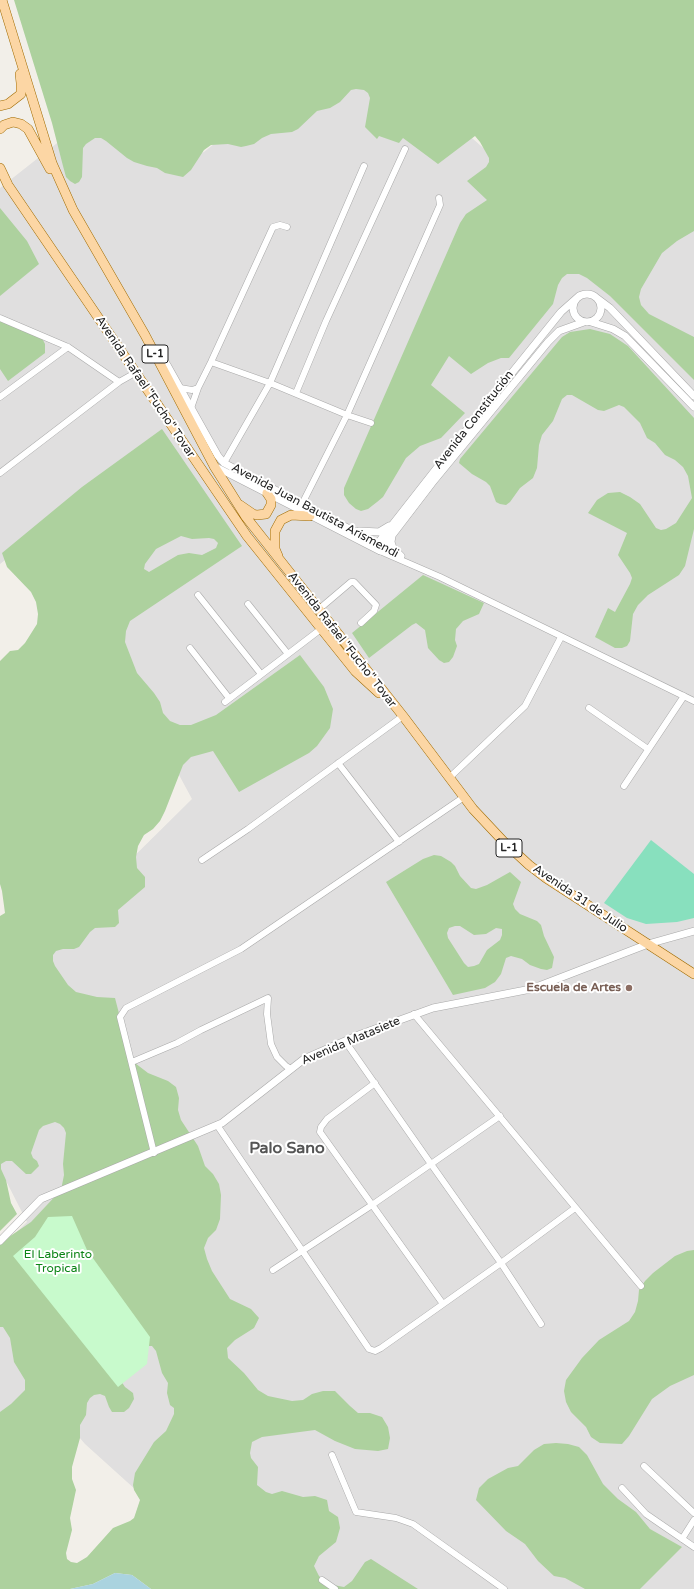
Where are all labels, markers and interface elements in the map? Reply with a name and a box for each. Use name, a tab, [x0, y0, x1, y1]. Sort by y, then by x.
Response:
street label: Avenida Rafael "Fucho" Tovar	[92, 313, 198, 461]
road number: L-1	[142, 345, 168, 363]
street label: Avenida Constitución	[431, 368, 517, 472]
street label: Avenida Juan Bautista Arismendi	[229, 461, 401, 561]
street label: Avenida Rafael "Fucho" Tovar	[285, 569, 399, 711]
road number: L-1	[496, 839, 522, 857]
street label: Avenida 31 de Julio	[530, 862, 630, 936]
place label: Escuela de Artes	[526, 981, 621, 995]
marker: Escuela de Artes	[624, 983, 634, 993]
street label: Avenida Matasiete	[300, 1014, 402, 1068]
district label: Palo Sano	[249, 1139, 325, 1159]
park label: El Laberinto Tropical	[24, 1248, 92, 1276]

